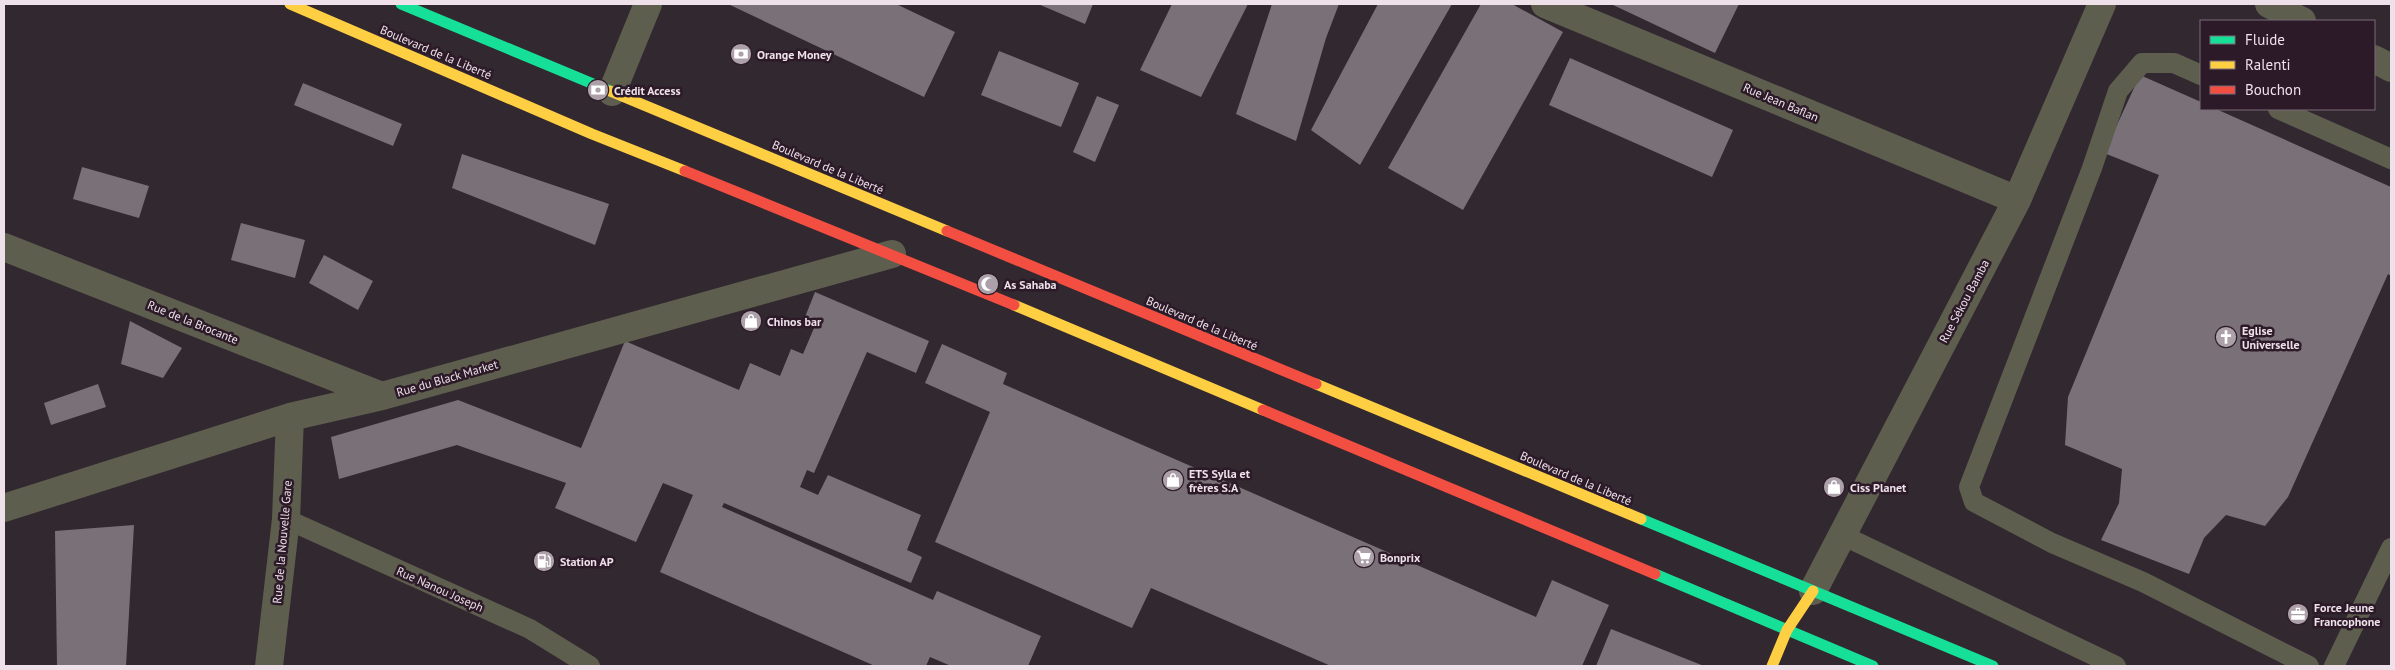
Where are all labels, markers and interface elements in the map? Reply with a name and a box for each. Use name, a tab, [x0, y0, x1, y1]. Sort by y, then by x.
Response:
legend	[2200, 20, 2375, 110]
street label: Boulevard de la Liberté	[378, 22, 494, 82]
text: Fluide	[2245, 30, 2285, 49]
bank icon: Orange Money	[729, 42, 753, 66]
place label: Orange Money	[757, 47, 832, 62]
text: Ralenti	[2245, 55, 2291, 74]
bank icon: Crédit Access	[586, 78, 610, 102]
street label: Rue Jean Baflan	[1741, 79, 1821, 125]
text: Bouchon	[2245, 80, 2301, 99]
place label: Crédit Access	[614, 83, 681, 98]
street label: Boulevard de la Liberté	[770, 137, 886, 197]
street label: Rue Sékou Bamba	[1936, 257, 1992, 345]
mosque icon: As Sahaba	[976, 272, 1000, 296]
place label: As Sahaba	[1004, 277, 1057, 292]
street label: Boulevard de la Liberté	[1144, 293, 1260, 353]
street label: Rue de la Brocante	[145, 297, 241, 347]
shop icon: Chinos bar	[739, 309, 763, 333]
place label: Chinos bar	[767, 314, 822, 329]
place label: Eglise Universelle	[2242, 323, 2300, 352]
church icon: Eglise Universelle	[2214, 325, 2238, 349]
street label: Rue du Black Market	[395, 356, 499, 400]
street label: Boulevard de la Liberté	[1518, 448, 1634, 508]
place label: ETS Sylla et frères S.A	[1189, 466, 1251, 495]
shop icon: ETS Sylla et frères S.A	[1161, 468, 1185, 492]
shop icon: Ciss Planet	[1822, 475, 1846, 499]
street label: Rue de la Nouvelle Gare	[269, 480, 295, 604]
place label: Ciss Planet	[1850, 480, 1907, 495]
supermarket icon: Bonprix	[1352, 545, 1376, 569]
fuel station icon: Station AP	[532, 549, 556, 573]
place label: Bonprix	[1380, 550, 1421, 565]
place label: Station AP	[560, 554, 614, 569]
street label: Rue Nanou Joseph	[394, 563, 486, 615]
place label: Force Jeune Francophone	[2314, 600, 2380, 629]
office icon: Force Jeune Francophone	[2286, 602, 2310, 626]

